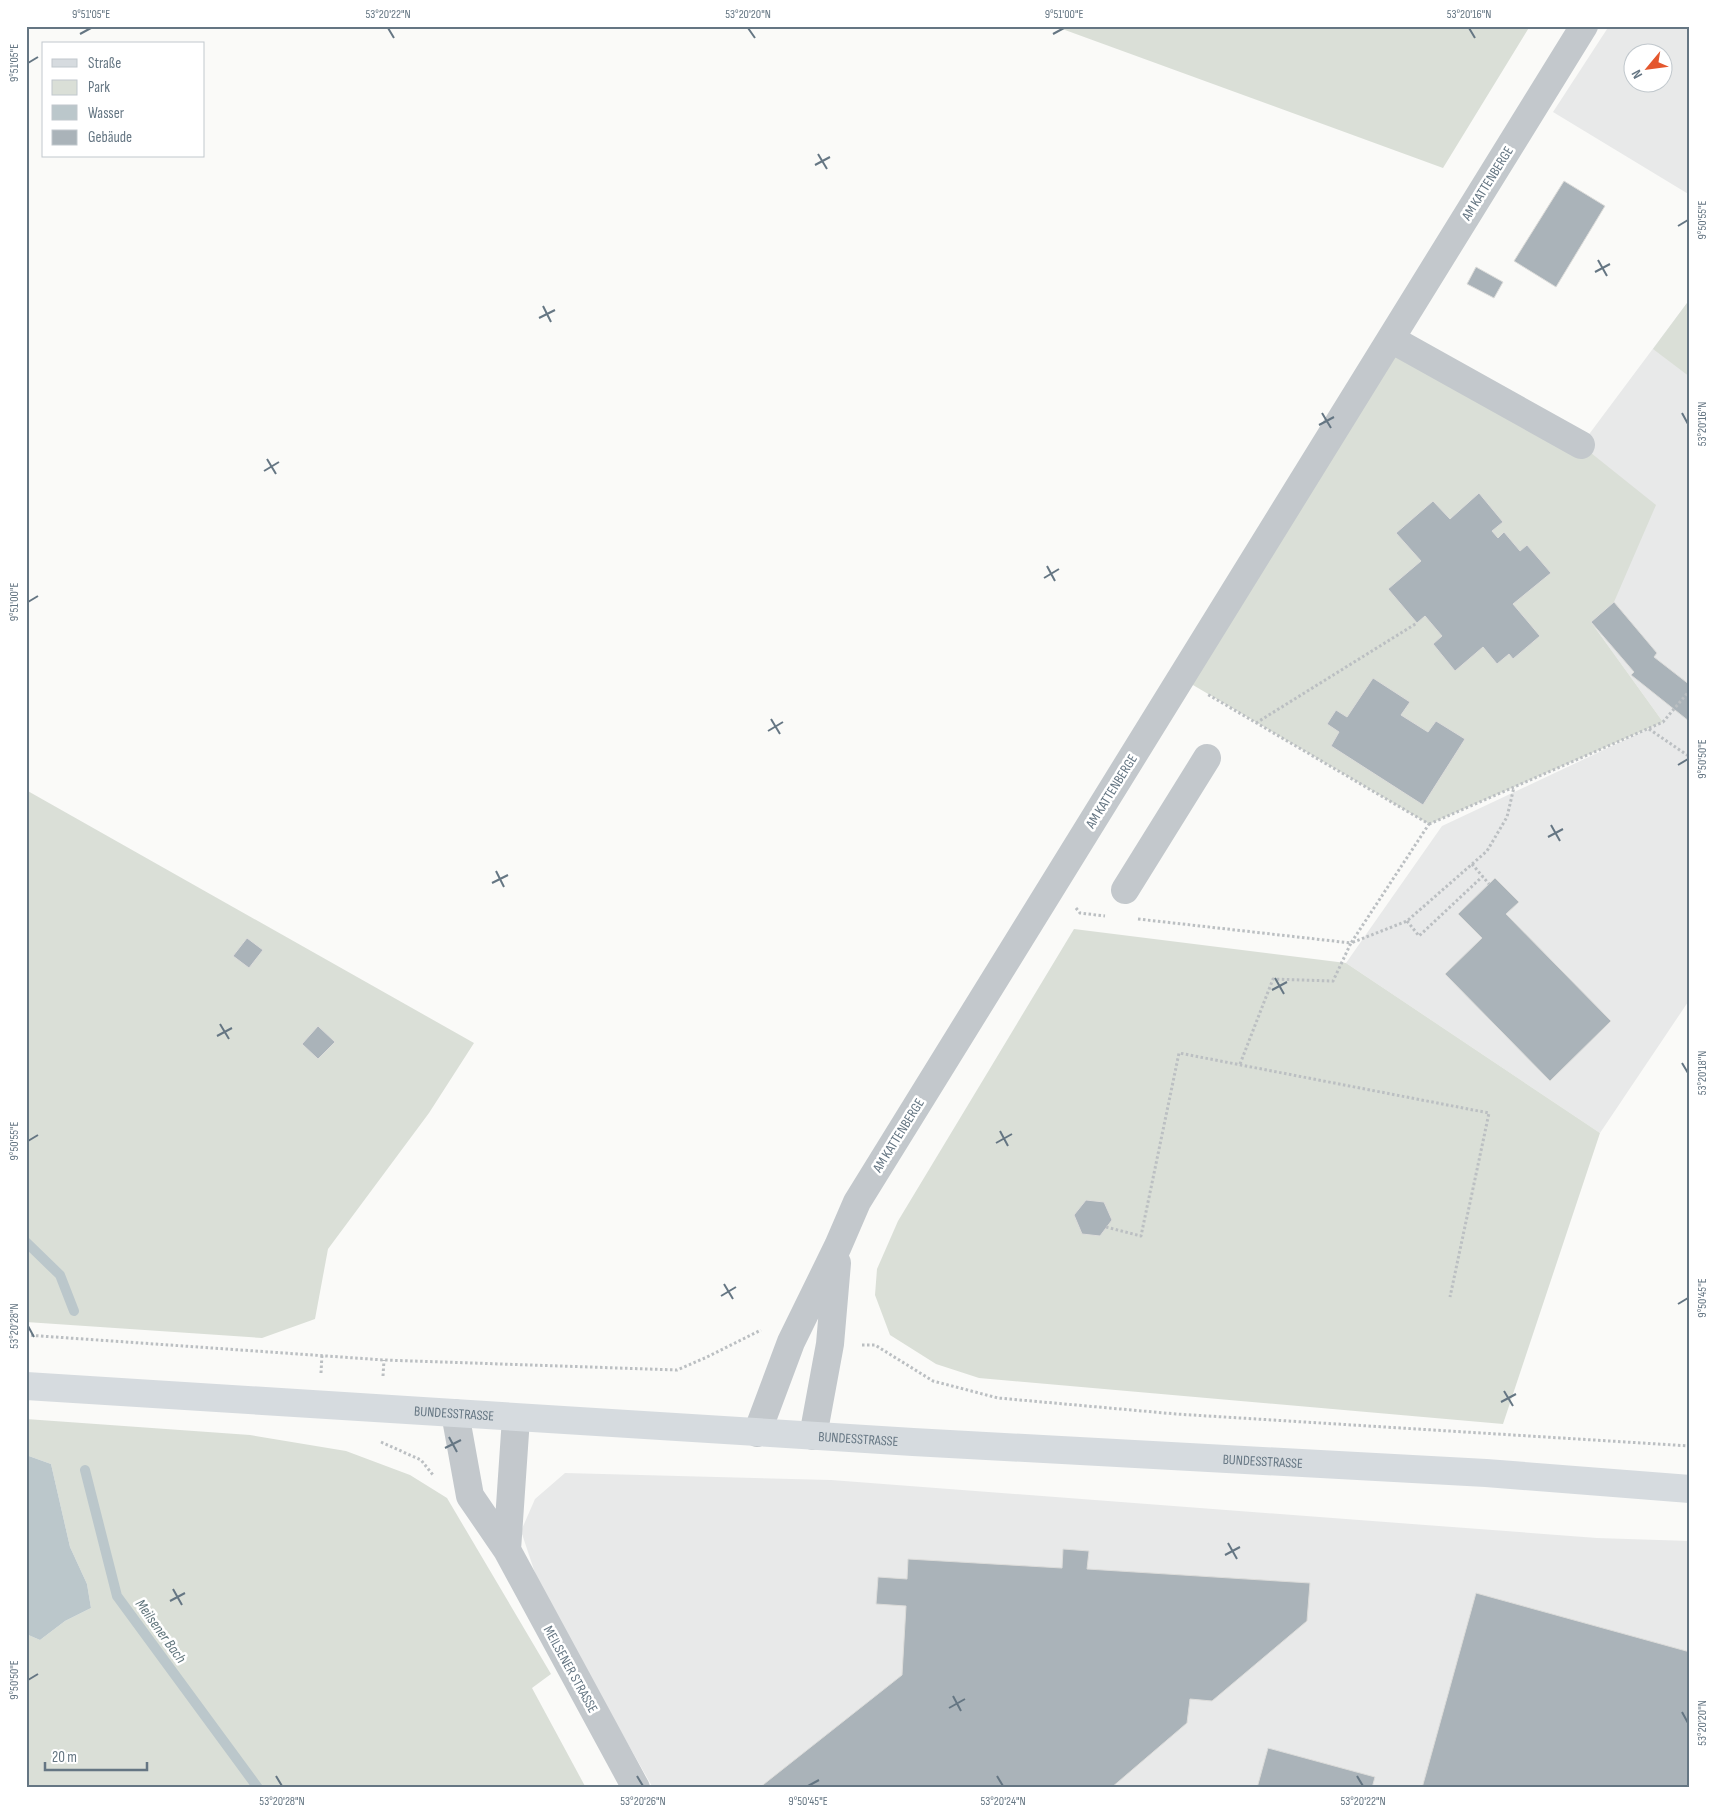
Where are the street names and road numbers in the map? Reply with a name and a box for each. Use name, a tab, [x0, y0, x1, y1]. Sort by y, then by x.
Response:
street label: AM KATTENBERGE	[1457, 143, 1517, 224]
street label: AM KATTENBERGE	[1081, 751, 1141, 832]
street label: AM KATTENBERGE	[868, 1095, 928, 1176]
street label: BUNDESSTRASSE	[414, 1403, 495, 1425]
street label: BUNDESSTRASSE	[818, 1428, 899, 1450]
street label: BUNDESSTRASSE	[1222, 1451, 1303, 1472]
street label: MEILSENER STRASSE	[540, 1623, 602, 1716]

